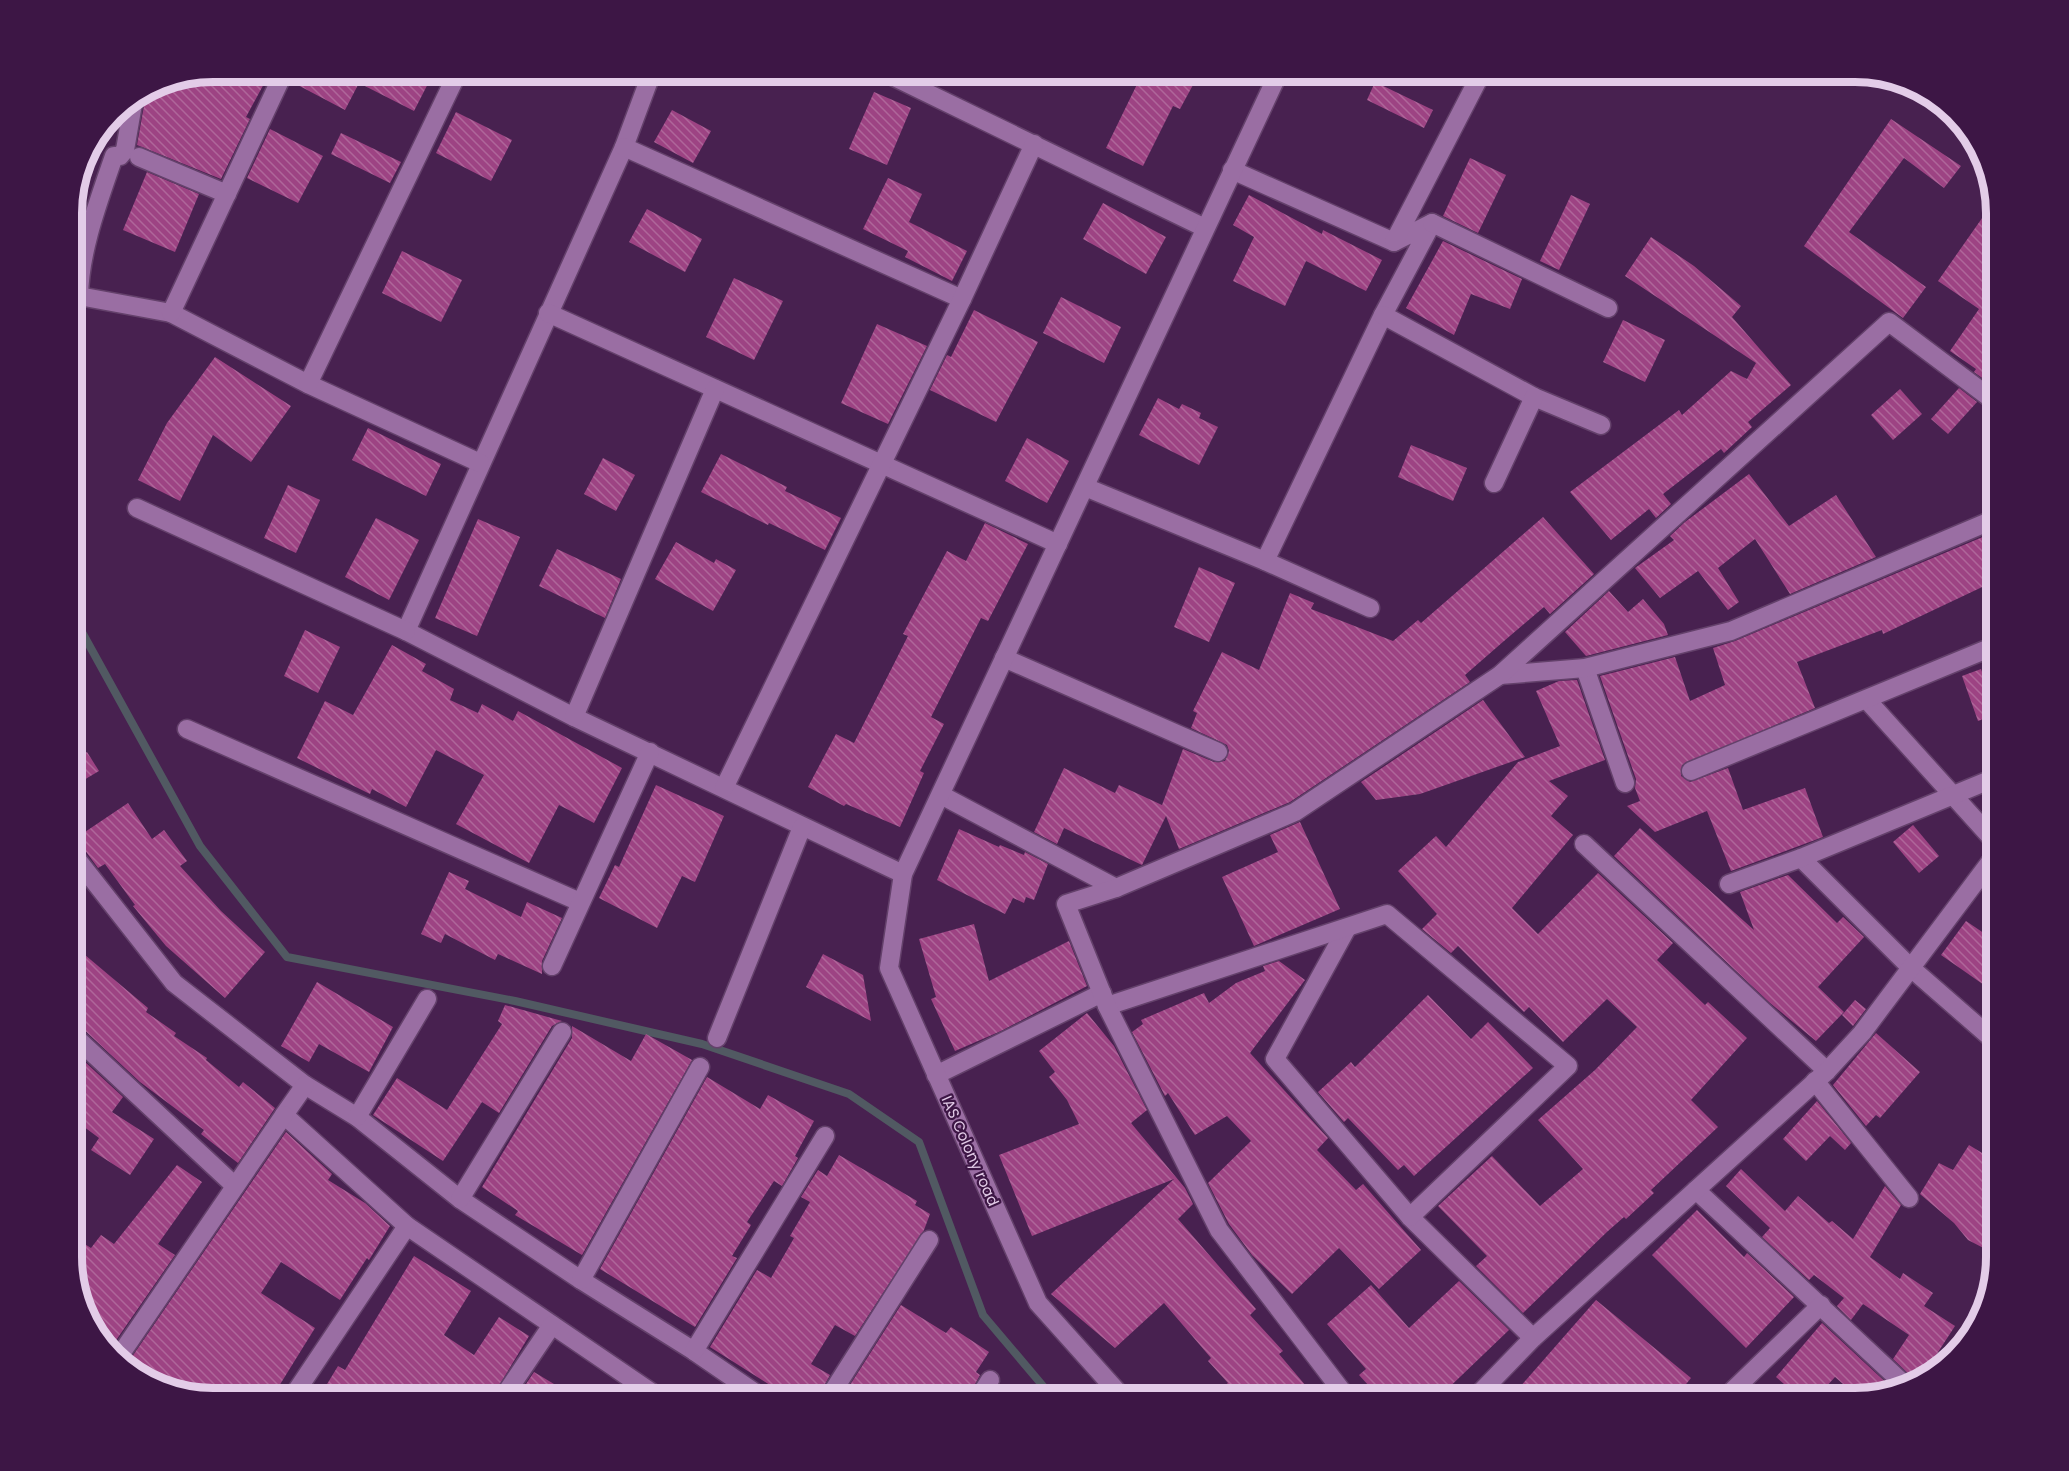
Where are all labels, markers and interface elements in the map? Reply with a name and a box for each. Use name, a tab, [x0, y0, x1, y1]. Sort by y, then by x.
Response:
street label: IAS Colony road	[937, 1092, 1004, 1209]

